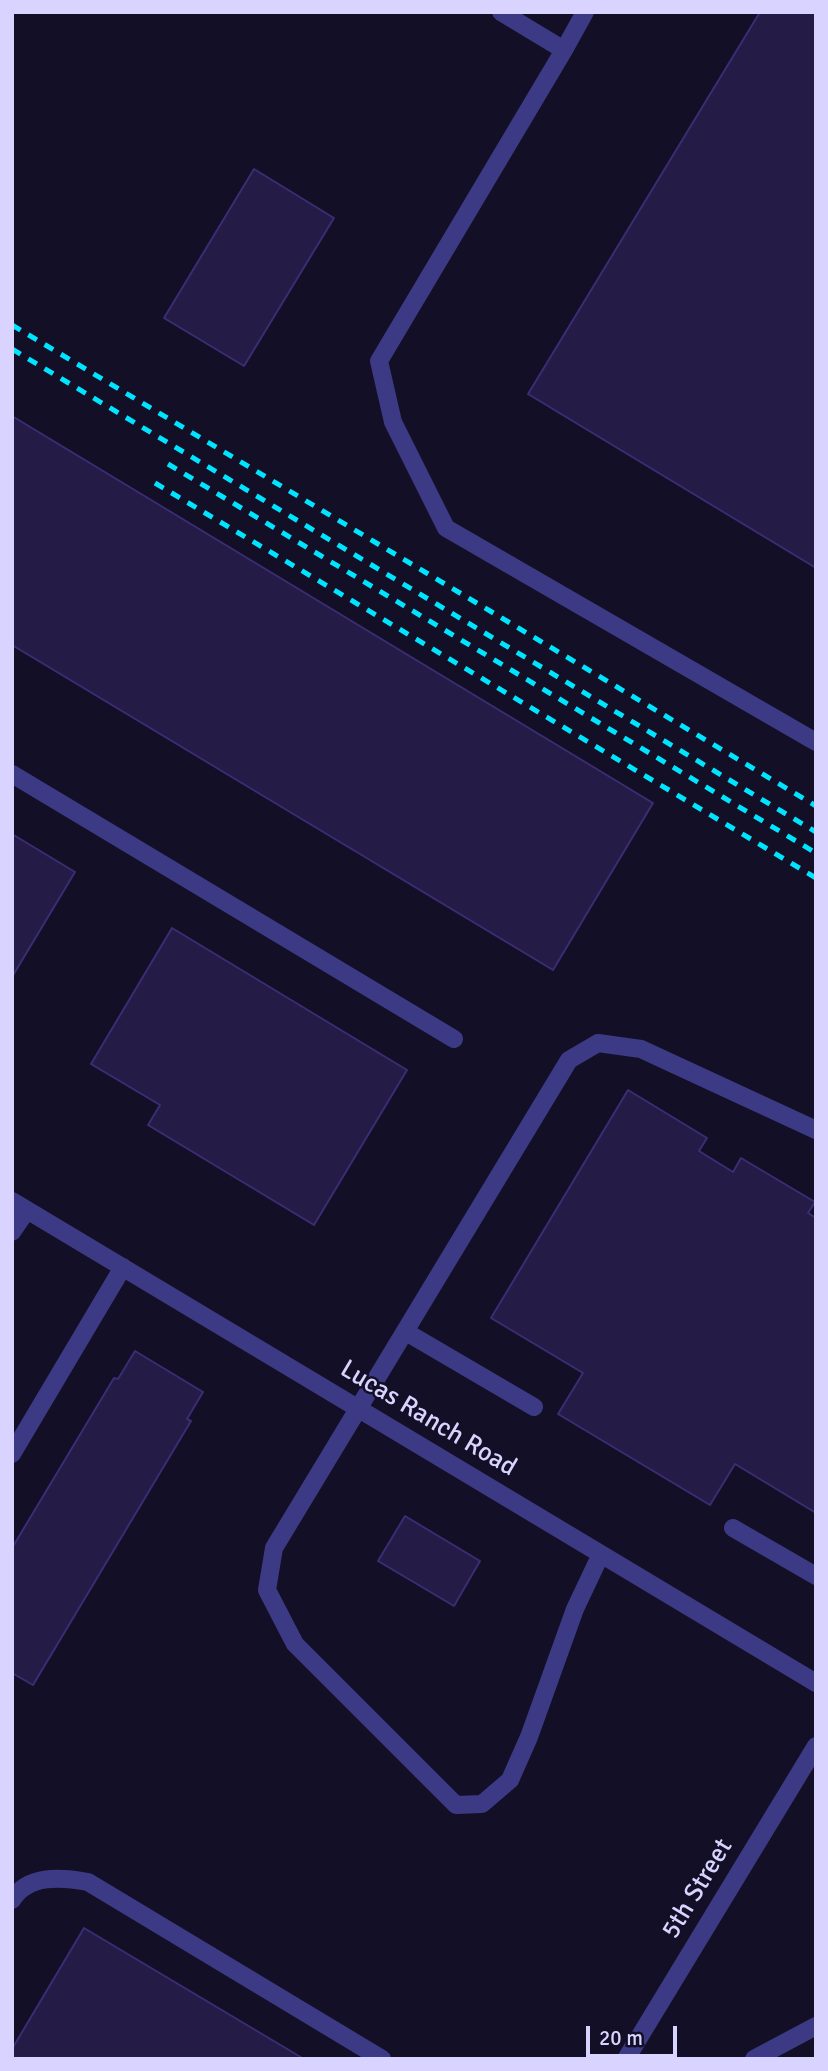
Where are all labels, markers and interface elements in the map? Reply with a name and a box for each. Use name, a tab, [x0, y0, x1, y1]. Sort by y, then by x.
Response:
street label: Lucas Ranch Road	[334, 1354, 522, 1484]
street label: 5th Street	[656, 1833, 740, 1945]
scale bar	[590, 2011, 681, 2056]
text: 20 m	[599, 2025, 643, 2051]

